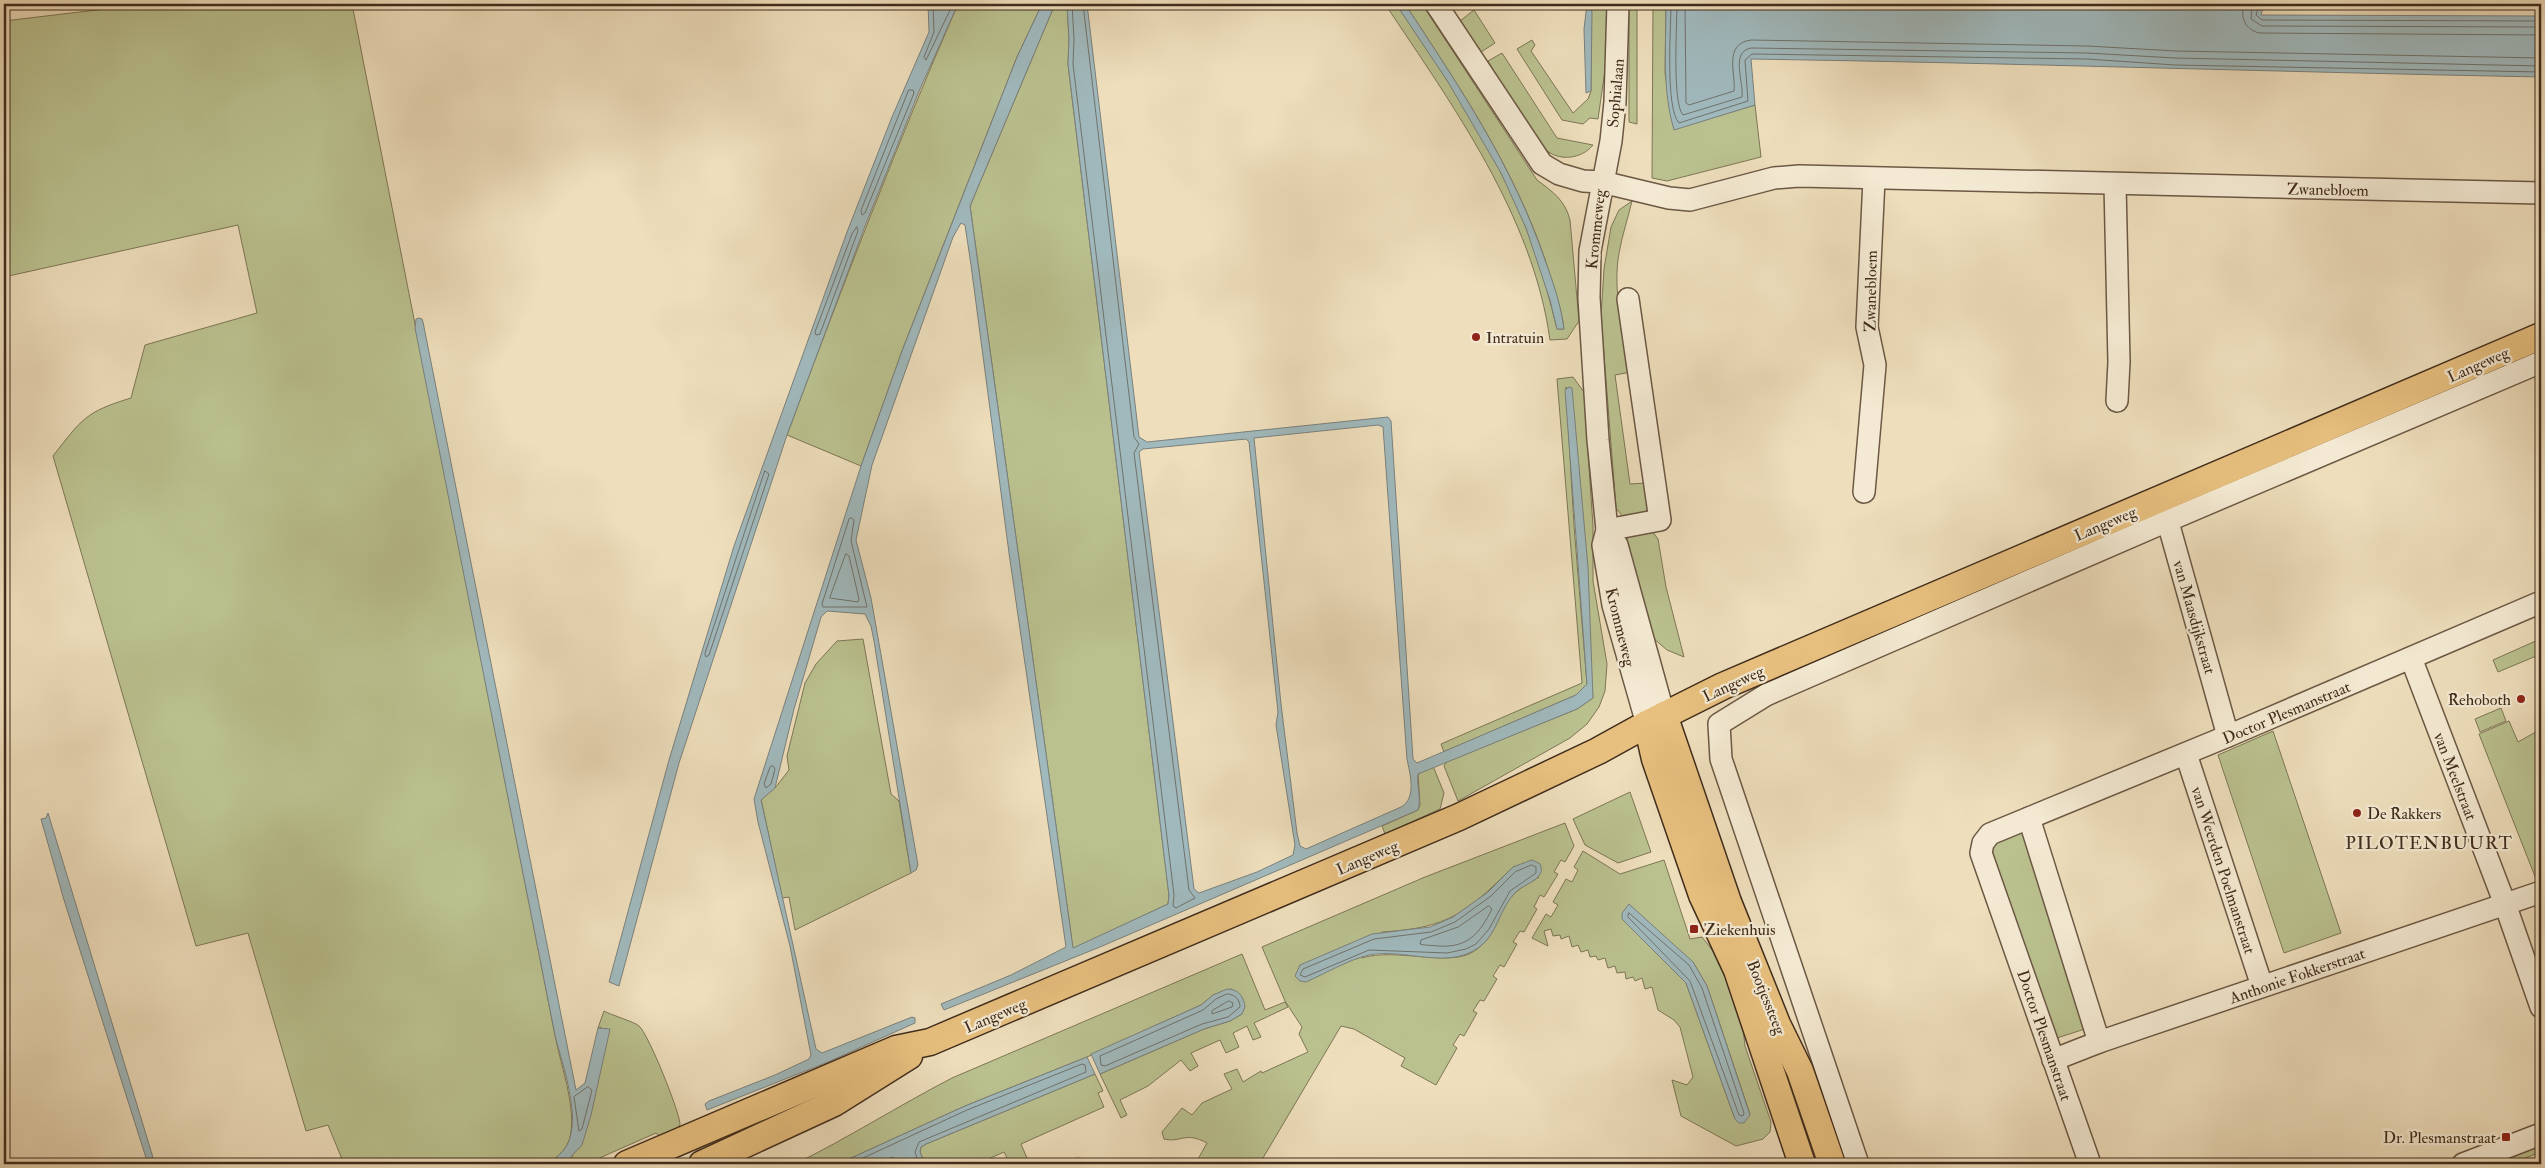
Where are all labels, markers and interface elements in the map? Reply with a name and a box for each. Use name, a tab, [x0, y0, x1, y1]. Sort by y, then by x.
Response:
street label: Sophialaan	[1603, 58, 1630, 129]
street label: Zwanebloem	[2287, 179, 2370, 201]
street label: Krommeweg	[1582, 187, 1610, 270]
street label: Zwanebloem	[1860, 249, 1882, 332]
place label: Intratuin	[1486, 328, 1544, 348]
marker: Intratuin	[1470, 331, 1482, 343]
street label: Langeweg	[2445, 342, 2513, 387]
street label: Langeweg	[2071, 502, 2140, 546]
street label: van Maasdijkstraat	[2168, 557, 2220, 676]
street label: Krommeweg	[1601, 586, 1640, 670]
street label: Langeweg	[1700, 661, 1768, 707]
street label: Doctor Plesmanstraat	[2219, 677, 2353, 749]
place label: Rehoboth	[2448, 690, 2512, 710]
marker: Rehoboth	[2515, 693, 2527, 705]
street label: van Meelstraat	[2429, 729, 2481, 823]
street label: van Weerden Poelmanstraat	[2186, 783, 2260, 957]
place label: De Rakkers	[2367, 804, 2441, 824]
marker: De Rakkers	[2351, 807, 2363, 819]
district label: PILOTENBUURT	[2345, 832, 2513, 855]
street label: Langeweg	[1333, 836, 1402, 880]
place label: Ziekenhuis	[1704, 920, 1776, 940]
marker: Ziekenhuis	[1688, 923, 1700, 935]
street label: Anthonie Fokkerstraat	[2226, 943, 2368, 1009]
street label: Bootjessteeg	[1742, 957, 1791, 1039]
street label: Doctor Plesmanstraat	[2012, 967, 2076, 1103]
street label: Langeweg	[961, 994, 1030, 1038]
place label: Dr. Plesmanstraat	[2383, 1128, 2496, 1148]
marker: Dr. Plesmanstraat	[2500, 1131, 2512, 1143]

